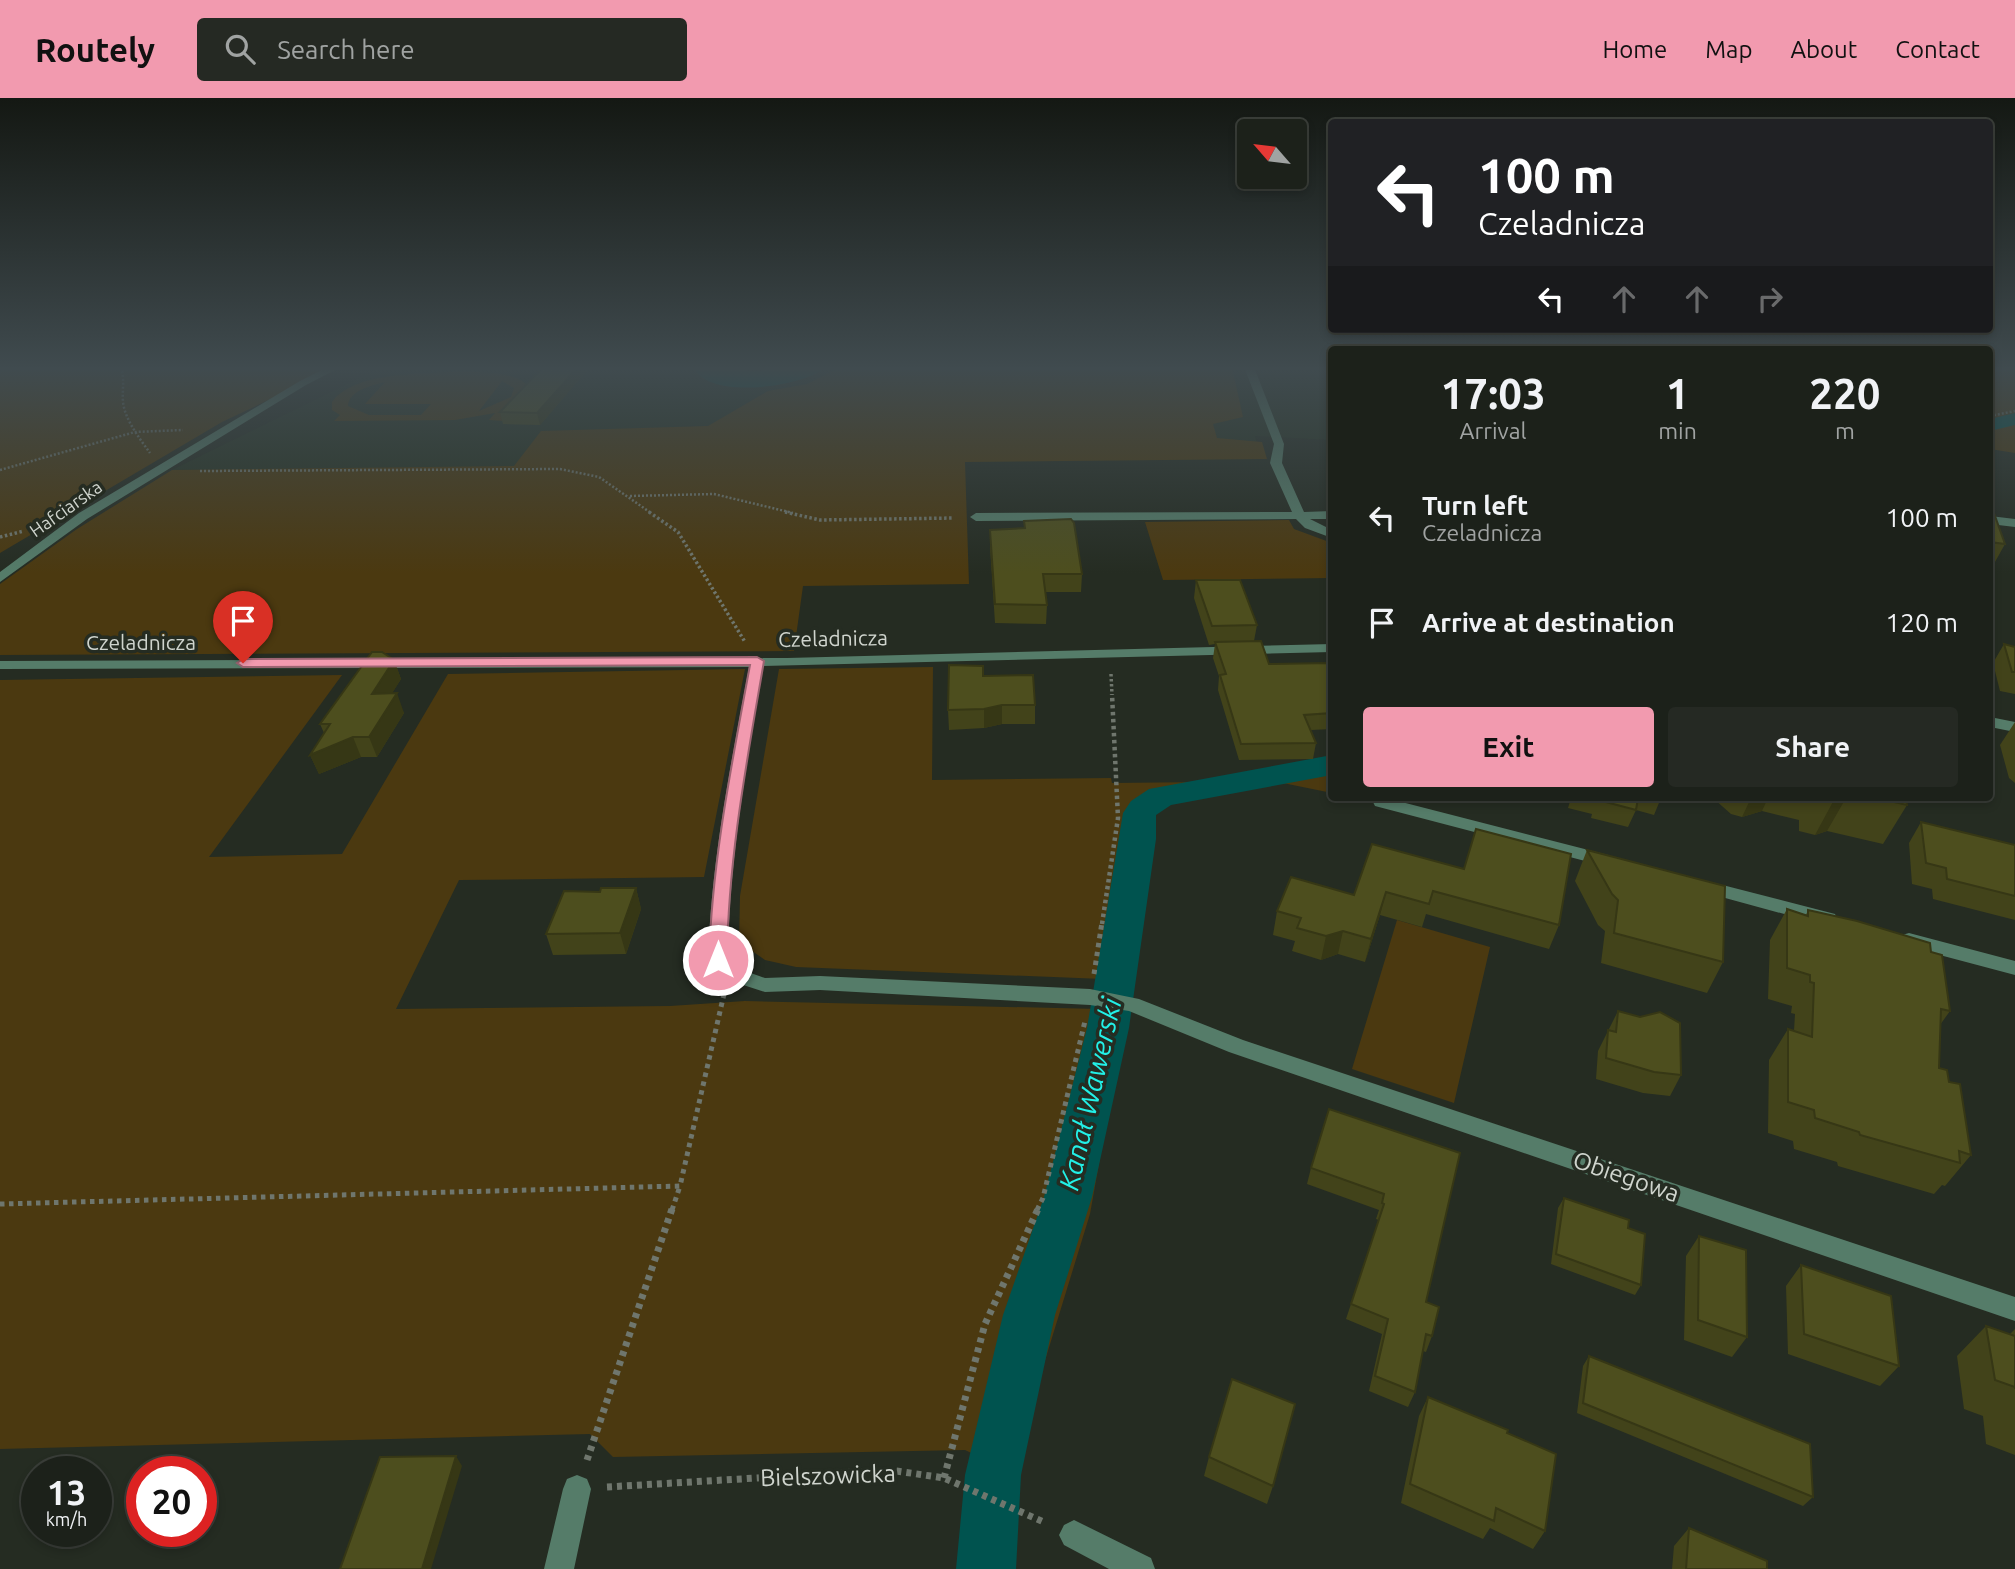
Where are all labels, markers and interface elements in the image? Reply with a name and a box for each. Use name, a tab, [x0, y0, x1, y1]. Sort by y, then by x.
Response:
search box	[197, 18, 687, 81]
icon: search	[221, 30, 259, 68]
text: Routely	[35, 31, 155, 68]
text: Search here	[277, 35, 415, 64]
text: Home	[1602, 36, 1667, 63]
text: Map	[1705, 36, 1752, 63]
text: About	[1790, 36, 1857, 63]
text: Contact	[1895, 36, 1980, 63]
north arrow	[1237, 119, 1307, 189]
map controls	[1237, 119, 1307, 189]
icon: left	[1363, 147, 1454, 238]
text: 100 m	[1478, 147, 1615, 202]
text: Czeladnicza	[1478, 205, 1645, 241]
icon: left	[1532, 280, 1570, 318]
icon: ahead	[1605, 280, 1643, 318]
icon: ahead	[1678, 280, 1716, 318]
icon: right	[1751, 280, 1789, 318]
text: 17:03	[1441, 370, 1546, 417]
text: 1	[1666, 370, 1689, 417]
text: 220	[1809, 370, 1880, 417]
text: Arrival	[1460, 418, 1527, 443]
text: min	[1658, 418, 1697, 443]
text: m	[1835, 418, 1855, 443]
street label: Hafciarska	[25, 476, 105, 540]
text: Turn left	[1422, 491, 1528, 520]
icon: left	[1363, 499, 1401, 537]
text: 100 m	[1886, 503, 1958, 532]
text: Czeladnicza	[1422, 520, 1542, 545]
pin	[213, 591, 273, 663]
icon: arrive	[224, 602, 262, 640]
icon: arrive	[1363, 604, 1401, 642]
text: Arrive at destination	[1422, 608, 1675, 637]
text: 120 m	[1886, 608, 1958, 637]
street label: Czeladnicza	[778, 625, 888, 651]
street label: Czeladnicza	[86, 630, 196, 654]
button: Exit	[1363, 707, 1654, 787]
button: Share	[1668, 707, 1958, 787]
position arrow	[681, 923, 755, 997]
water label: Kanał Wawerski	[1052, 994, 1127, 1193]
street label: Obiegowa	[1570, 1146, 1683, 1207]
speed limit sign: 20	[126, 1456, 217, 1547]
street label: Bielszowicka	[760, 1460, 896, 1491]
text: 13	[47, 1472, 86, 1512]
text: km/h	[46, 1509, 87, 1529]

